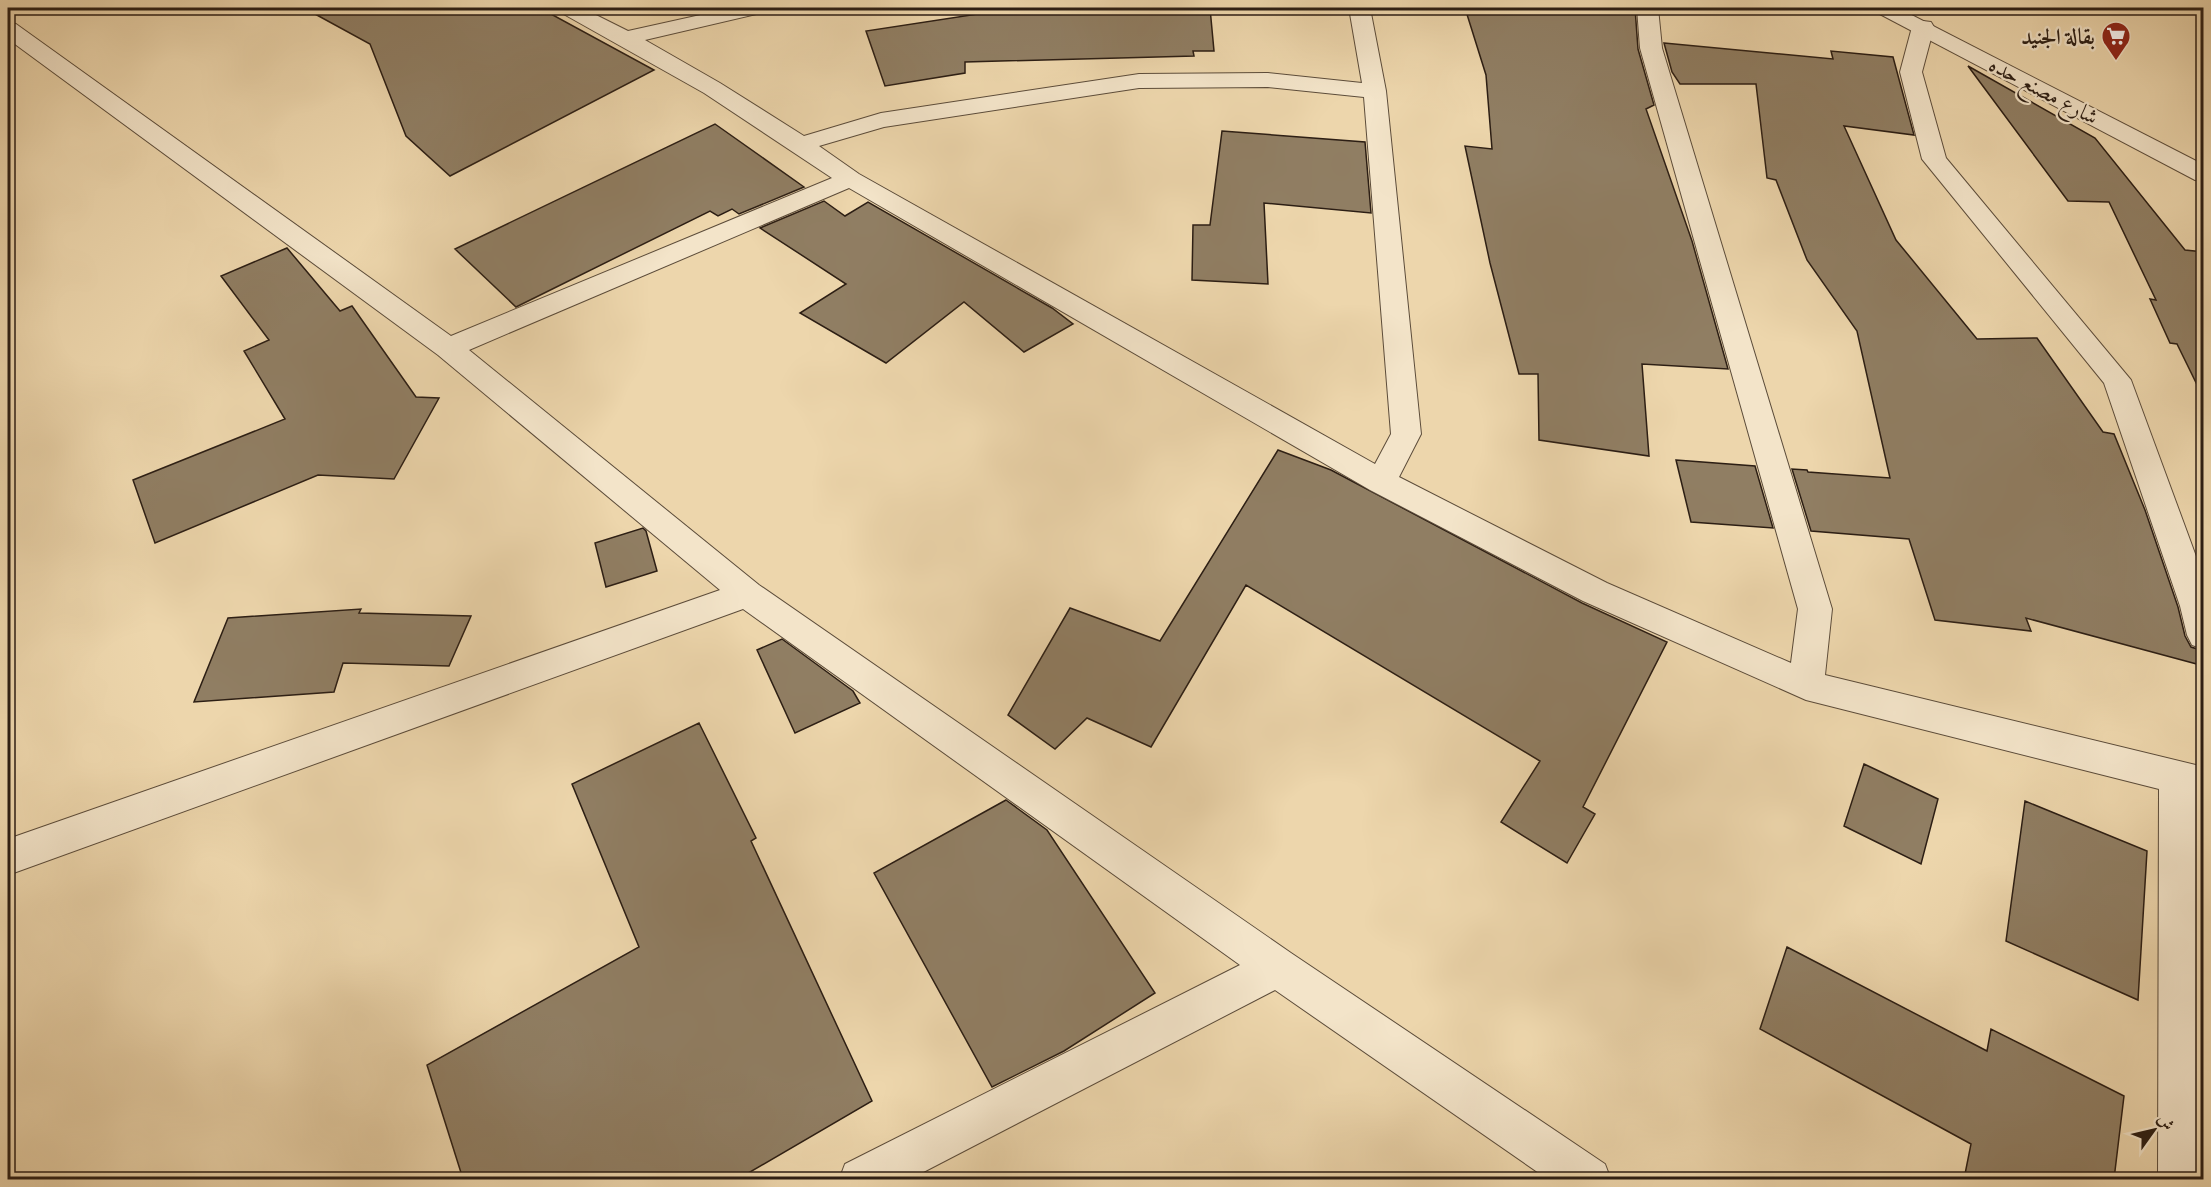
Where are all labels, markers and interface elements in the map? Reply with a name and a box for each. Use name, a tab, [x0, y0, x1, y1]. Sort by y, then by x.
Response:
supermarket icon: بقالة الجنيد	[2100, 20, 2132, 62]
place label: بقالة الجنيد	[2021, 23, 2095, 51]
street label: شارع مصنع حده	[1982, 50, 2103, 136]
north arrow	[2124, 1100, 2184, 1160]
text: ش	[2153, 1110, 2178, 1134]

